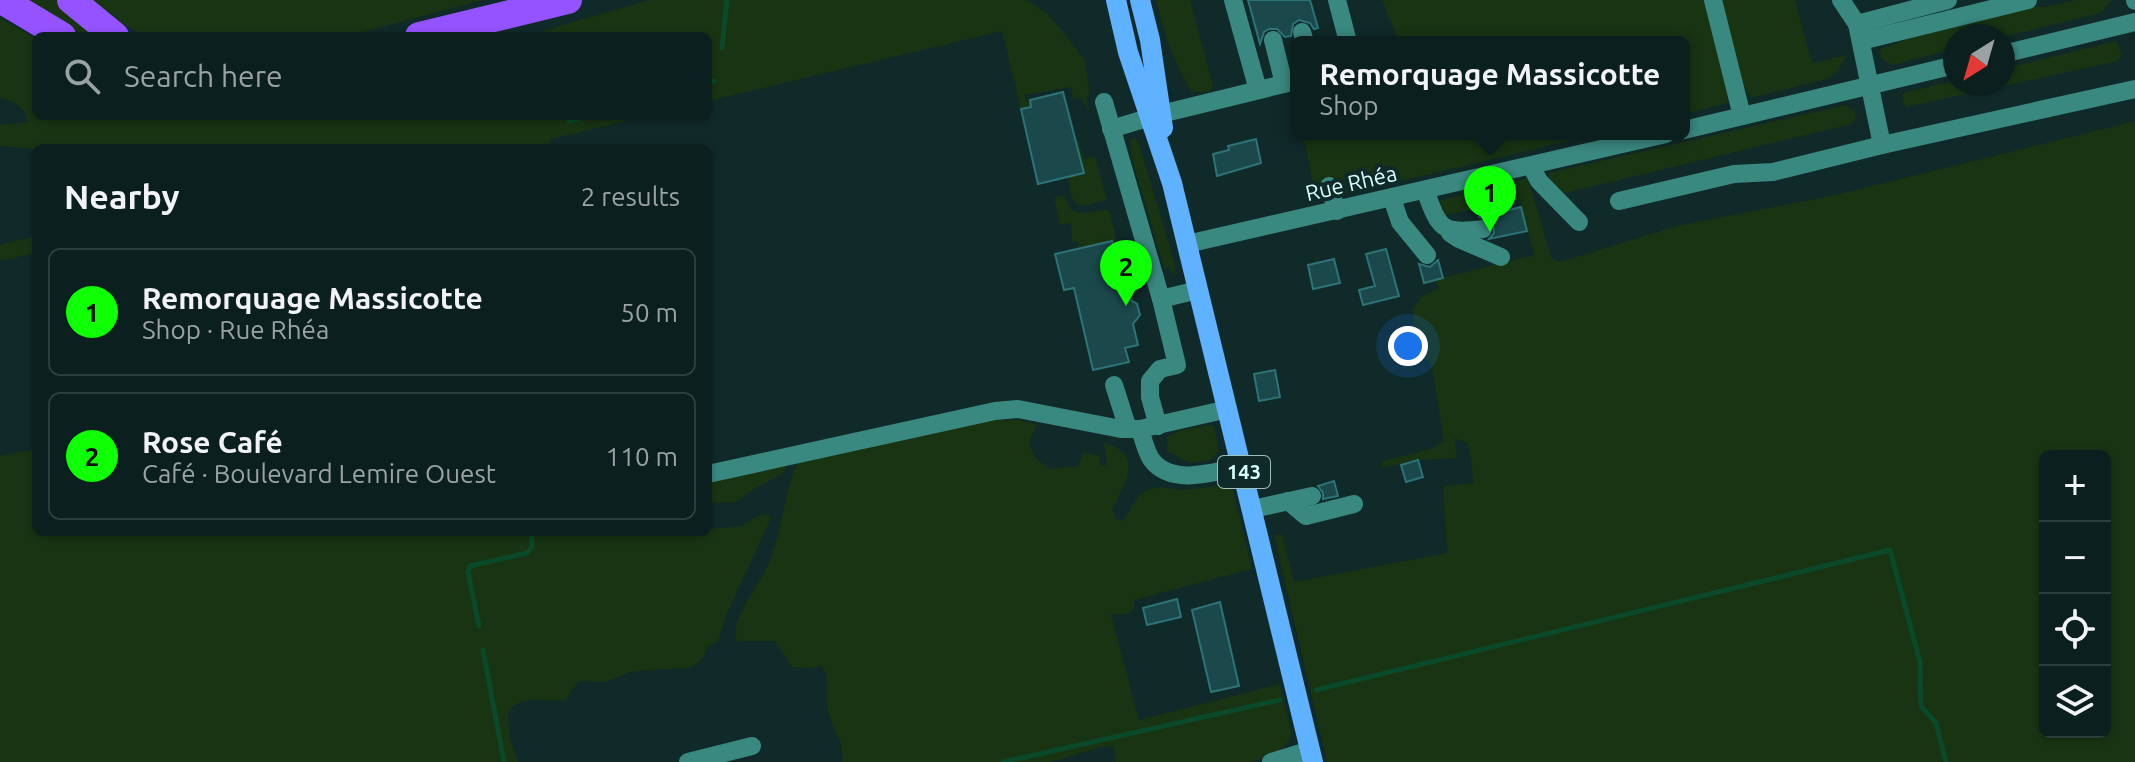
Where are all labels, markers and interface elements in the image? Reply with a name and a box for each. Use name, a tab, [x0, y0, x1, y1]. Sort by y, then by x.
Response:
north arrow	[1943, 24, 2015, 96]
search box	[32, 32, 712, 120]
popup	[1290, 36, 1690, 140]
icon: search	[60, 54, 104, 98]
text: Remorquage Massicotte	[1320, 57, 1660, 91]
text: Search here	[124, 59, 283, 93]
text: Shop	[1320, 91, 1378, 120]
street label: Rue Rhéa	[1303, 160, 1399, 205]
pin: 1	[1464, 166, 1516, 232]
text: Nearby	[64, 177, 179, 215]
text: 2 results	[581, 182, 680, 211]
pin: 2	[1100, 240, 1152, 306]
text: Remorquage Massicotte	[142, 281, 483, 315]
text: 1	[85, 298, 99, 327]
text: 50 m	[620, 298, 678, 327]
text: Shop · Rue Rhéa	[142, 315, 329, 344]
your location	[1388, 326, 1428, 366]
text: Rose Café	[142, 425, 283, 459]
text: 2	[85, 442, 99, 471]
text: 110 m	[606, 442, 678, 471]
map controls	[2039, 450, 2111, 738]
button: +	[2039, 450, 2111, 522]
road number: 143	[1218, 456, 1270, 488]
text: Café · Boulevard Lemire Ouest	[142, 459, 496, 488]
button: −	[2039, 522, 2111, 594]
button: locate	[2039, 594, 2111, 666]
button: layers	[2039, 666, 2111, 738]

